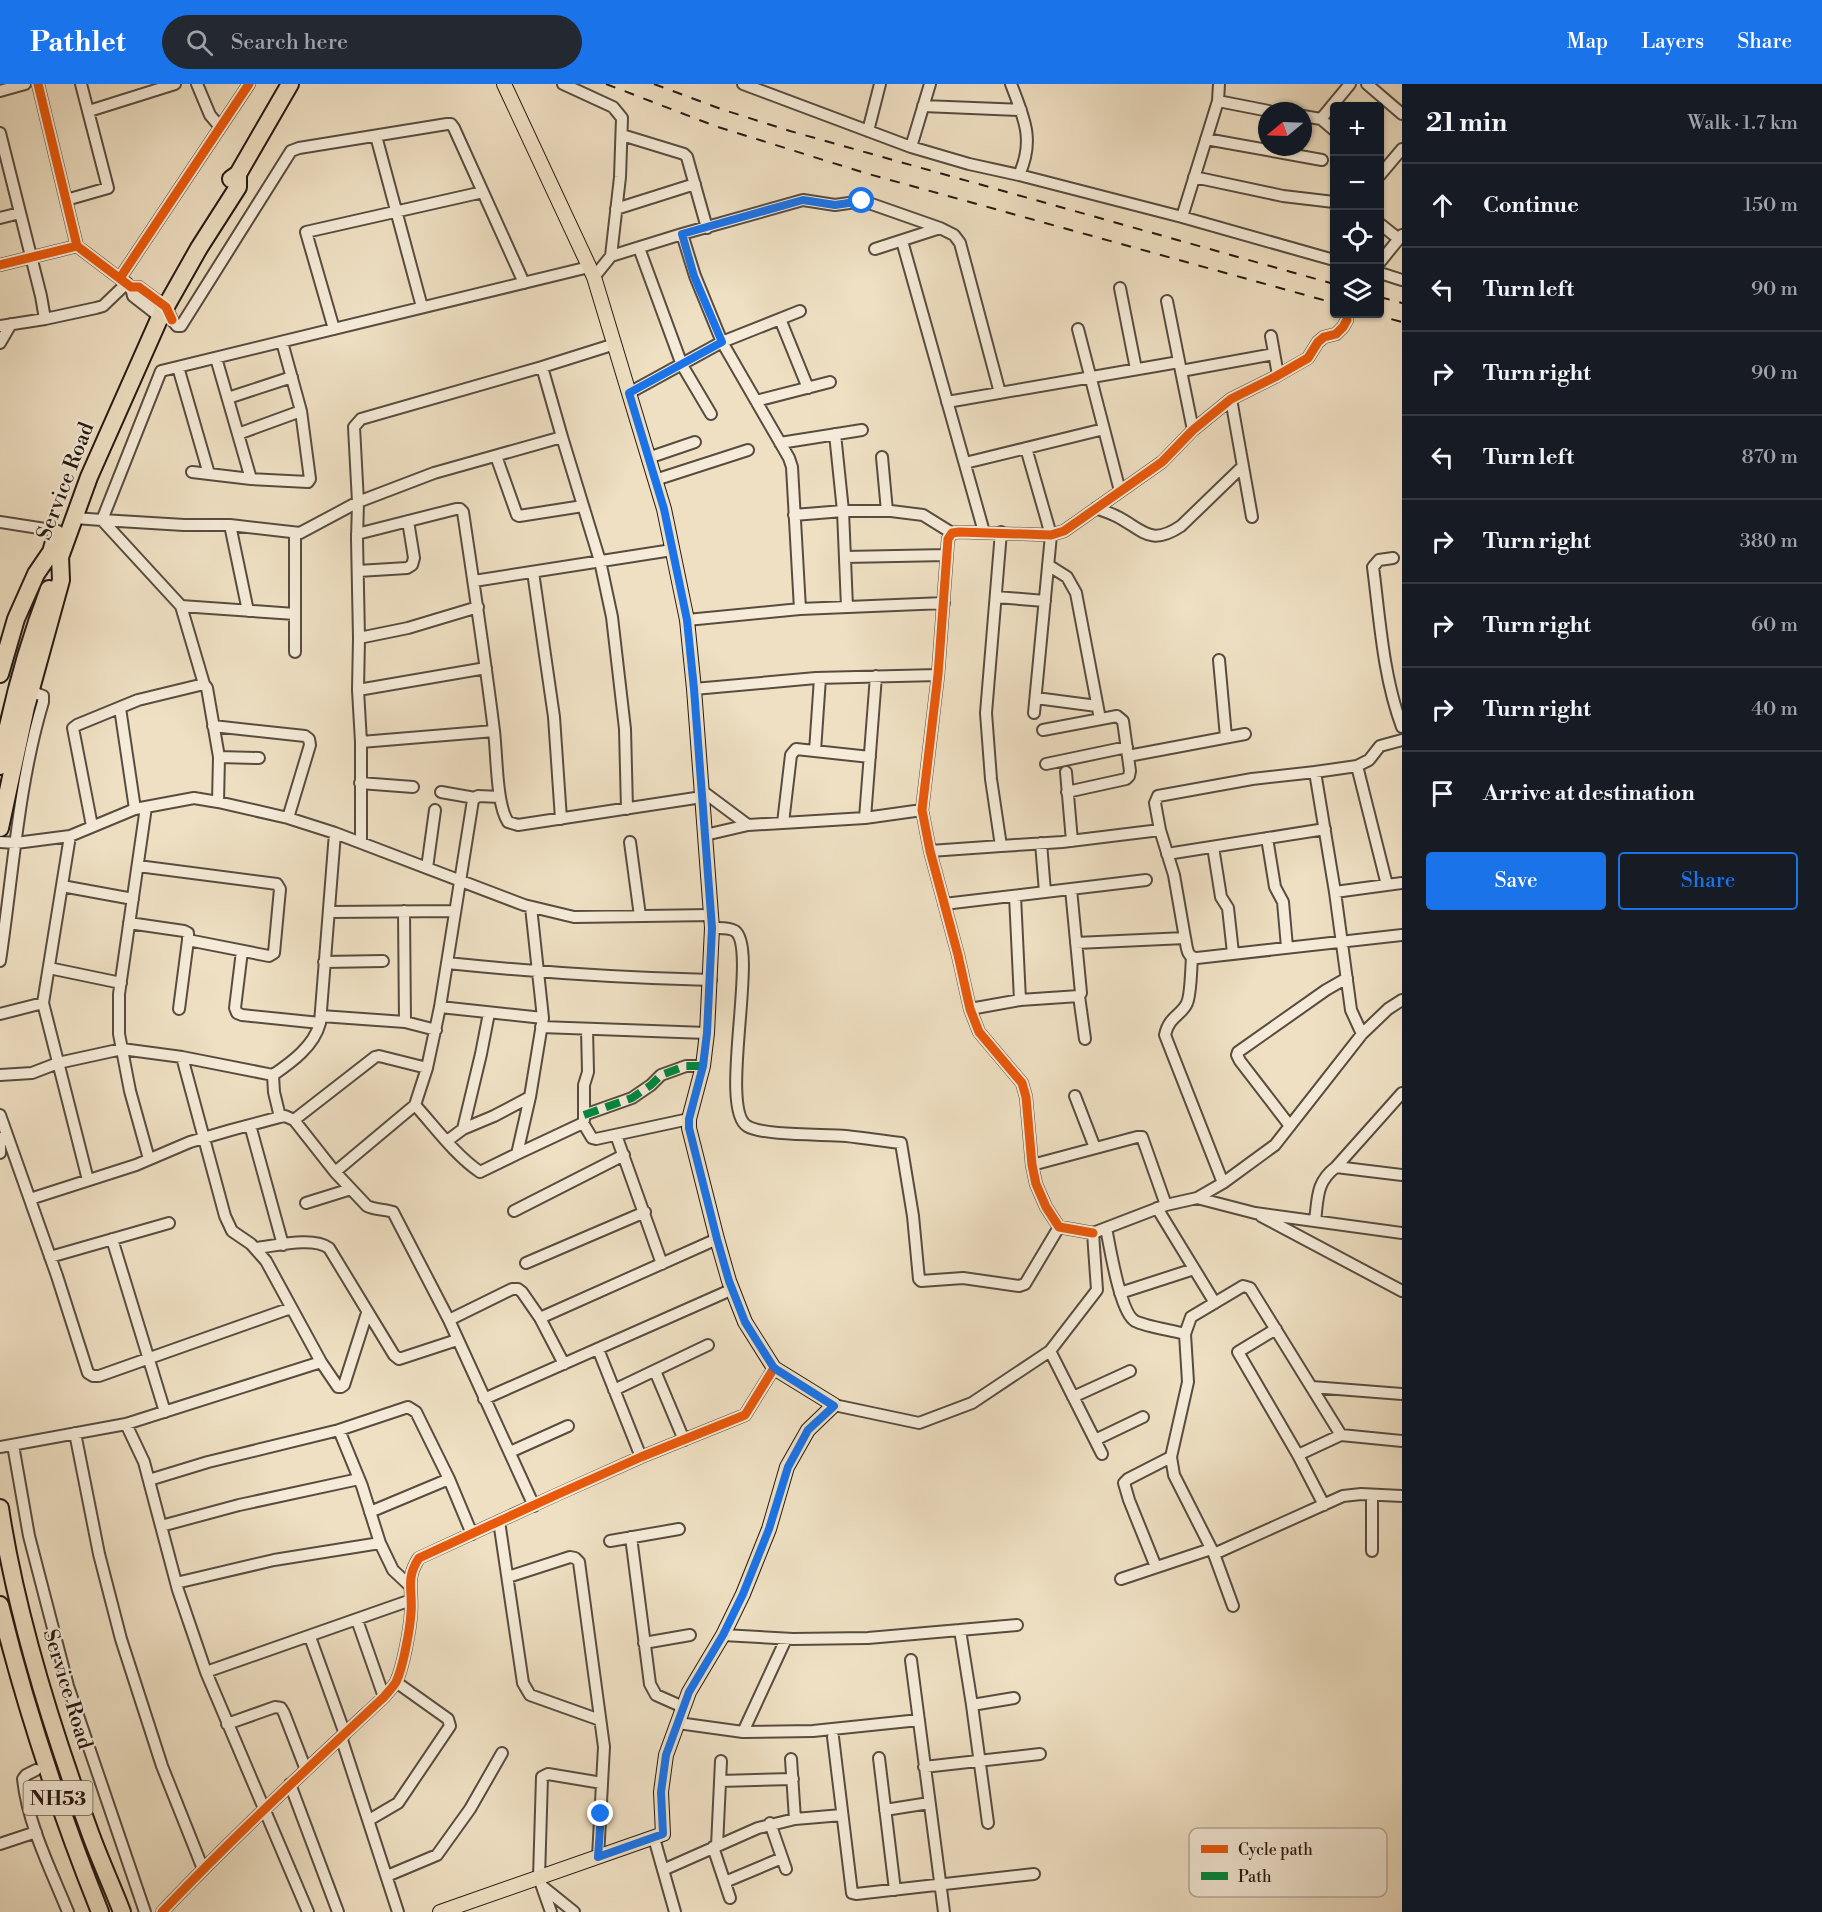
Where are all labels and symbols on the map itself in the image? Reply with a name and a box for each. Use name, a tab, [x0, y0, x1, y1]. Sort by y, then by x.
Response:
north arrow	[1258, 102, 1312, 156]
route start	[848, 187, 874, 213]
street label: Service Road	[32, 419, 100, 544]
street label: Service Road	[36, 1626, 98, 1753]
road number: NH53	[23, 1781, 92, 1815]
route end	[587, 1800, 613, 1826]
legend	[1189, 1828, 1387, 1897]
text: Cycle path	[1238, 1840, 1313, 1860]
text: Path	[1238, 1867, 1272, 1887]

